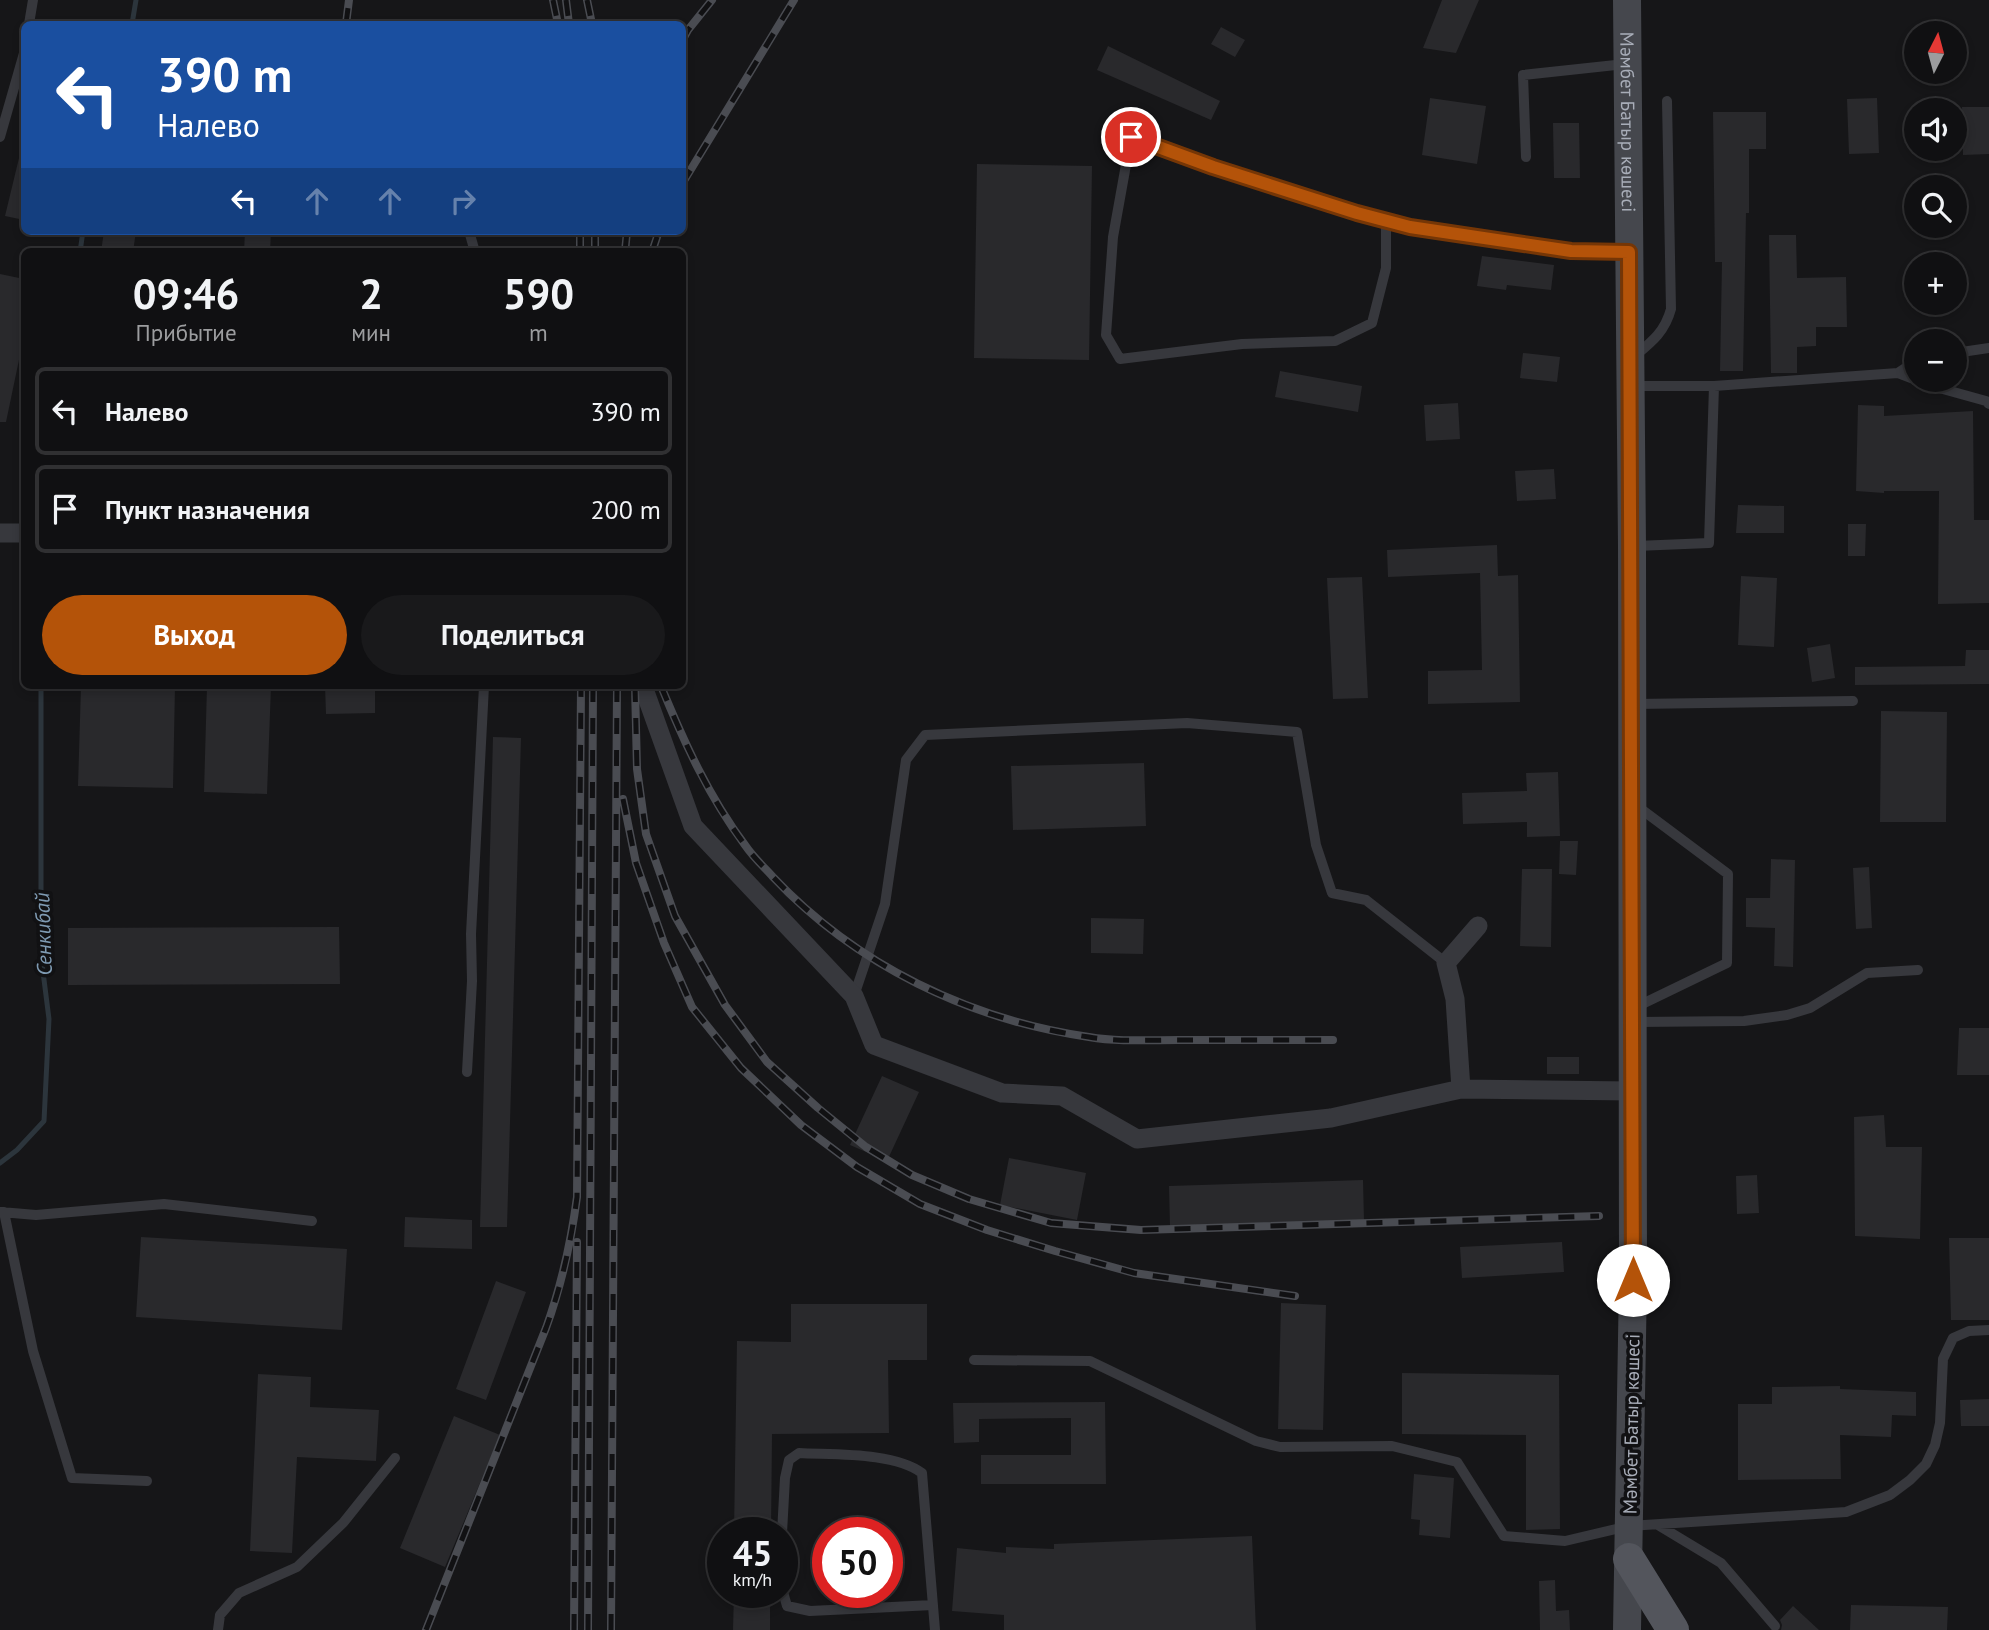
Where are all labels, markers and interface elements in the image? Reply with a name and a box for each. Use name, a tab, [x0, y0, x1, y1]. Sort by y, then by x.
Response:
north arrow	[1904, 21, 1967, 84]
map controls	[1904, 21, 1967, 392]
street label: Мәмбет Батыр көшесі	[1615, 32, 1641, 212]
text: 390 m	[157, 42, 292, 106]
icon: left	[42, 49, 133, 140]
button: sound	[1904, 98, 1967, 161]
text: Налево	[157, 104, 260, 146]
pin	[1101, 107, 1161, 167]
icon: arrive	[1112, 118, 1150, 156]
button: search	[1904, 175, 1967, 238]
icon: left	[225, 182, 263, 220]
icon: ahead	[298, 182, 336, 220]
icon: ahead	[371, 182, 409, 220]
icon: right	[444, 182, 482, 220]
button: +	[1904, 252, 1967, 315]
text: 09:46	[133, 266, 239, 321]
text: 2	[359, 266, 383, 321]
text: 590	[503, 266, 574, 321]
text: Прибытие	[136, 318, 237, 347]
text: мин	[351, 318, 391, 347]
text: m	[529, 318, 548, 347]
button: −	[1904, 329, 1967, 392]
icon: left	[46, 392, 84, 430]
text: Налево	[105, 395, 189, 428]
text: 390 m	[590, 395, 661, 428]
icon: arrive	[46, 490, 84, 528]
text: Пункт назначения	[105, 493, 310, 526]
text: 200 m	[590, 493, 661, 526]
button: Выход	[42, 595, 347, 675]
button: Поделиться	[361, 595, 665, 675]
water label: Сенкибай	[28, 892, 58, 976]
position arrow	[1596, 1243, 1670, 1317]
street label: Мәмбет Батыр көшесі	[1617, 1334, 1645, 1514]
speed limit sign: 50	[812, 1517, 903, 1608]
text: 45	[733, 1530, 772, 1576]
text: km/h	[733, 1568, 772, 1591]

